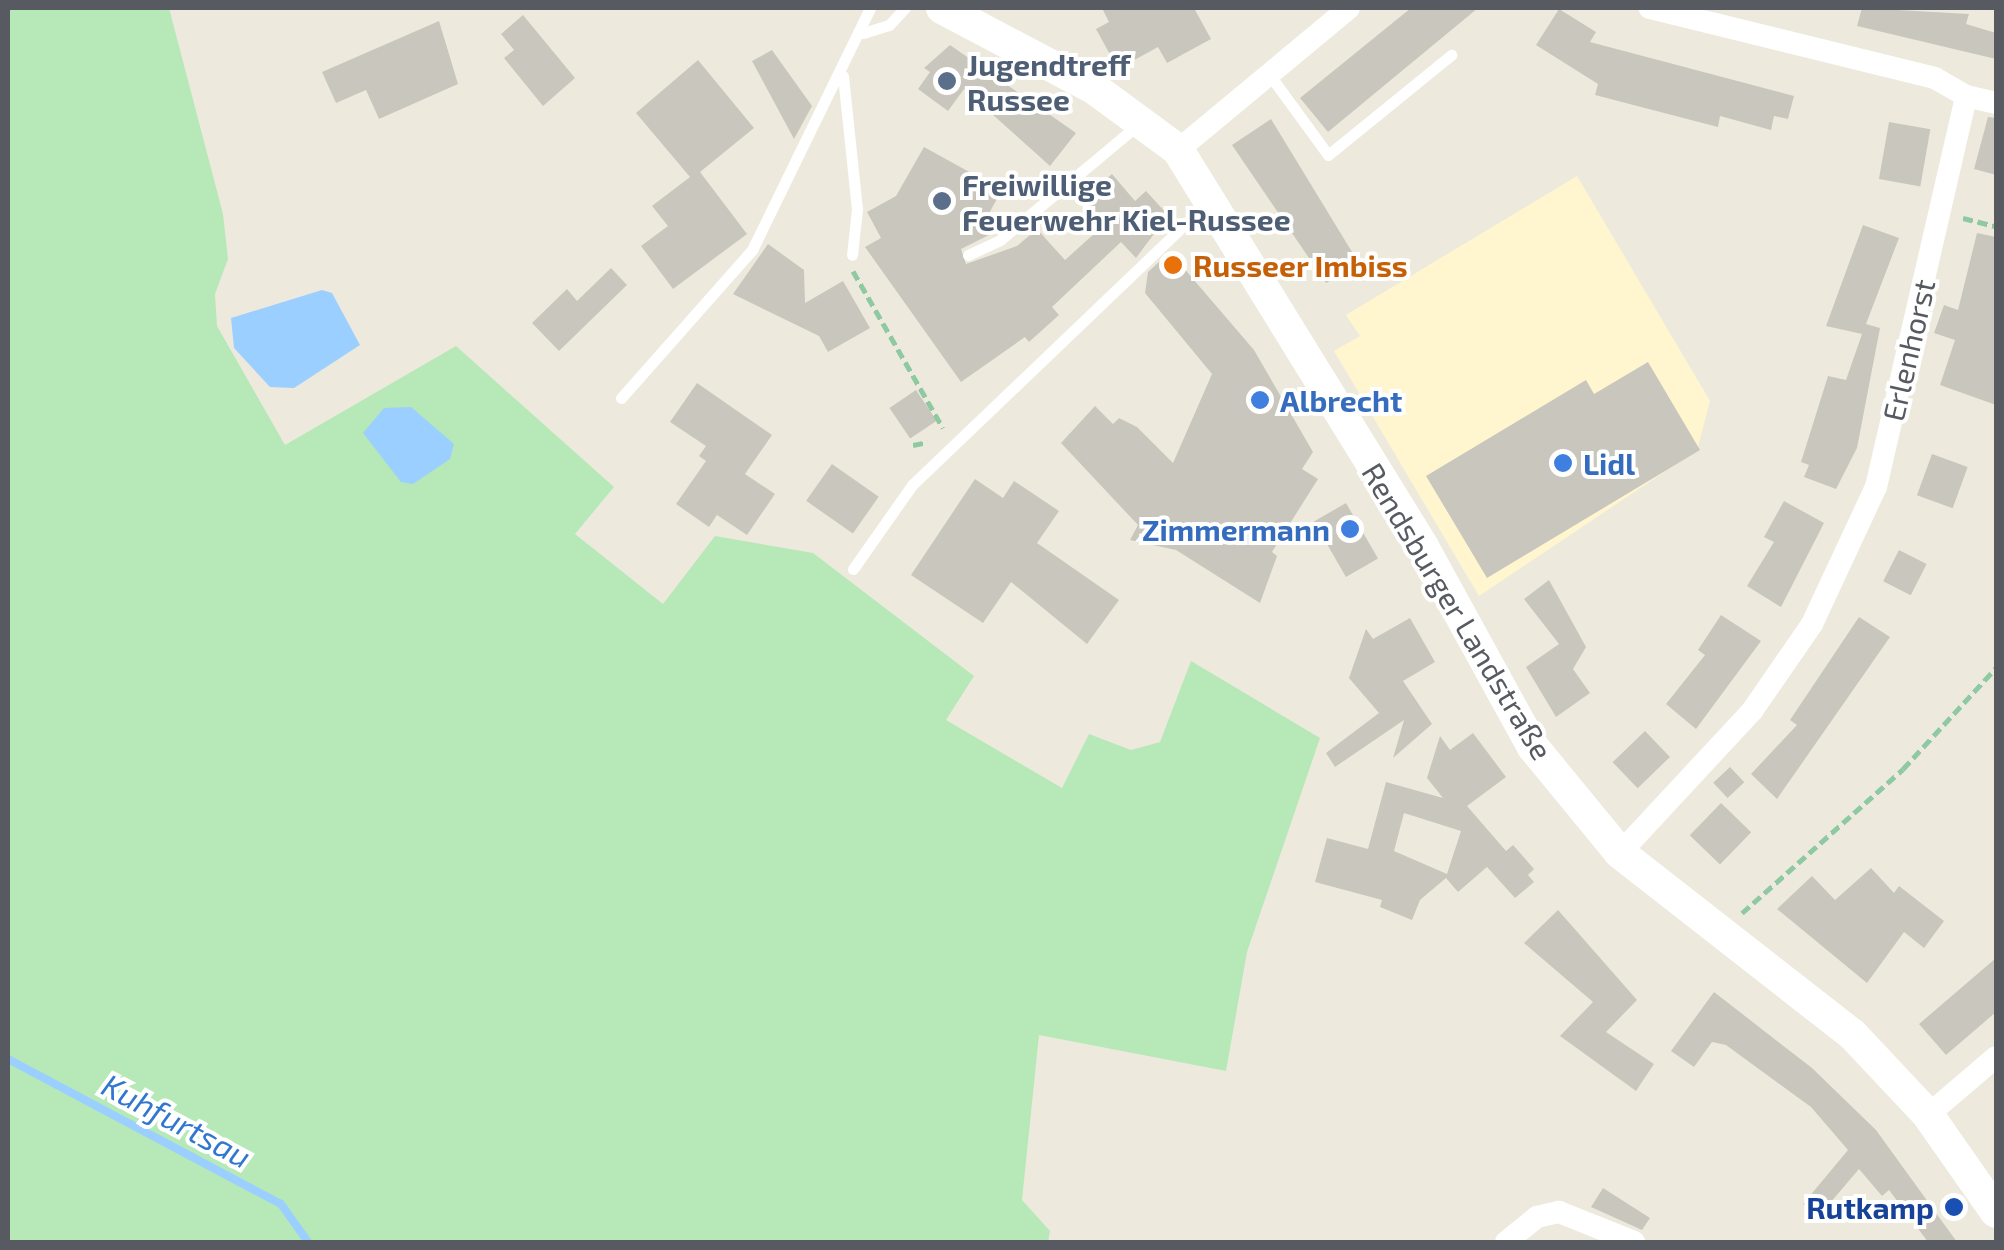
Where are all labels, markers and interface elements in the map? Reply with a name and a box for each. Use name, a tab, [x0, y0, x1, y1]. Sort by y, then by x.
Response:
place label: Jugendtreff Russee	[967, 46, 1131, 116]
marker: Jugendtreff Russee	[936, 70, 958, 92]
place label: Freiwillige Feuerwehr Kiel-Russee	[962, 166, 1291, 236]
marker: Freiwillige Feuerwehr Kiel-Russee	[931, 190, 953, 212]
place label: Russeer Imbiss	[1193, 247, 1408, 283]
marker: Russeer Imbiss	[1162, 254, 1184, 276]
street label: Erlenhorst	[1874, 276, 1942, 424]
place label: Albrecht	[1280, 382, 1402, 418]
marker: Albrecht	[1249, 389, 1271, 411]
place label: Lidl	[1583, 445, 1635, 481]
marker: Lidl	[1552, 452, 1574, 474]
street label: Rendsburger Landstraße	[1355, 456, 1561, 766]
place label: Zimmermann	[1142, 511, 1330, 547]
marker: Zimmermann	[1339, 518, 1361, 540]
water label: Kuhfurtsau	[96, 1065, 258, 1175]
place label: Rutkamp	[1806, 1189, 1934, 1225]
marker: Rutkamp	[1943, 1196, 1965, 1218]

